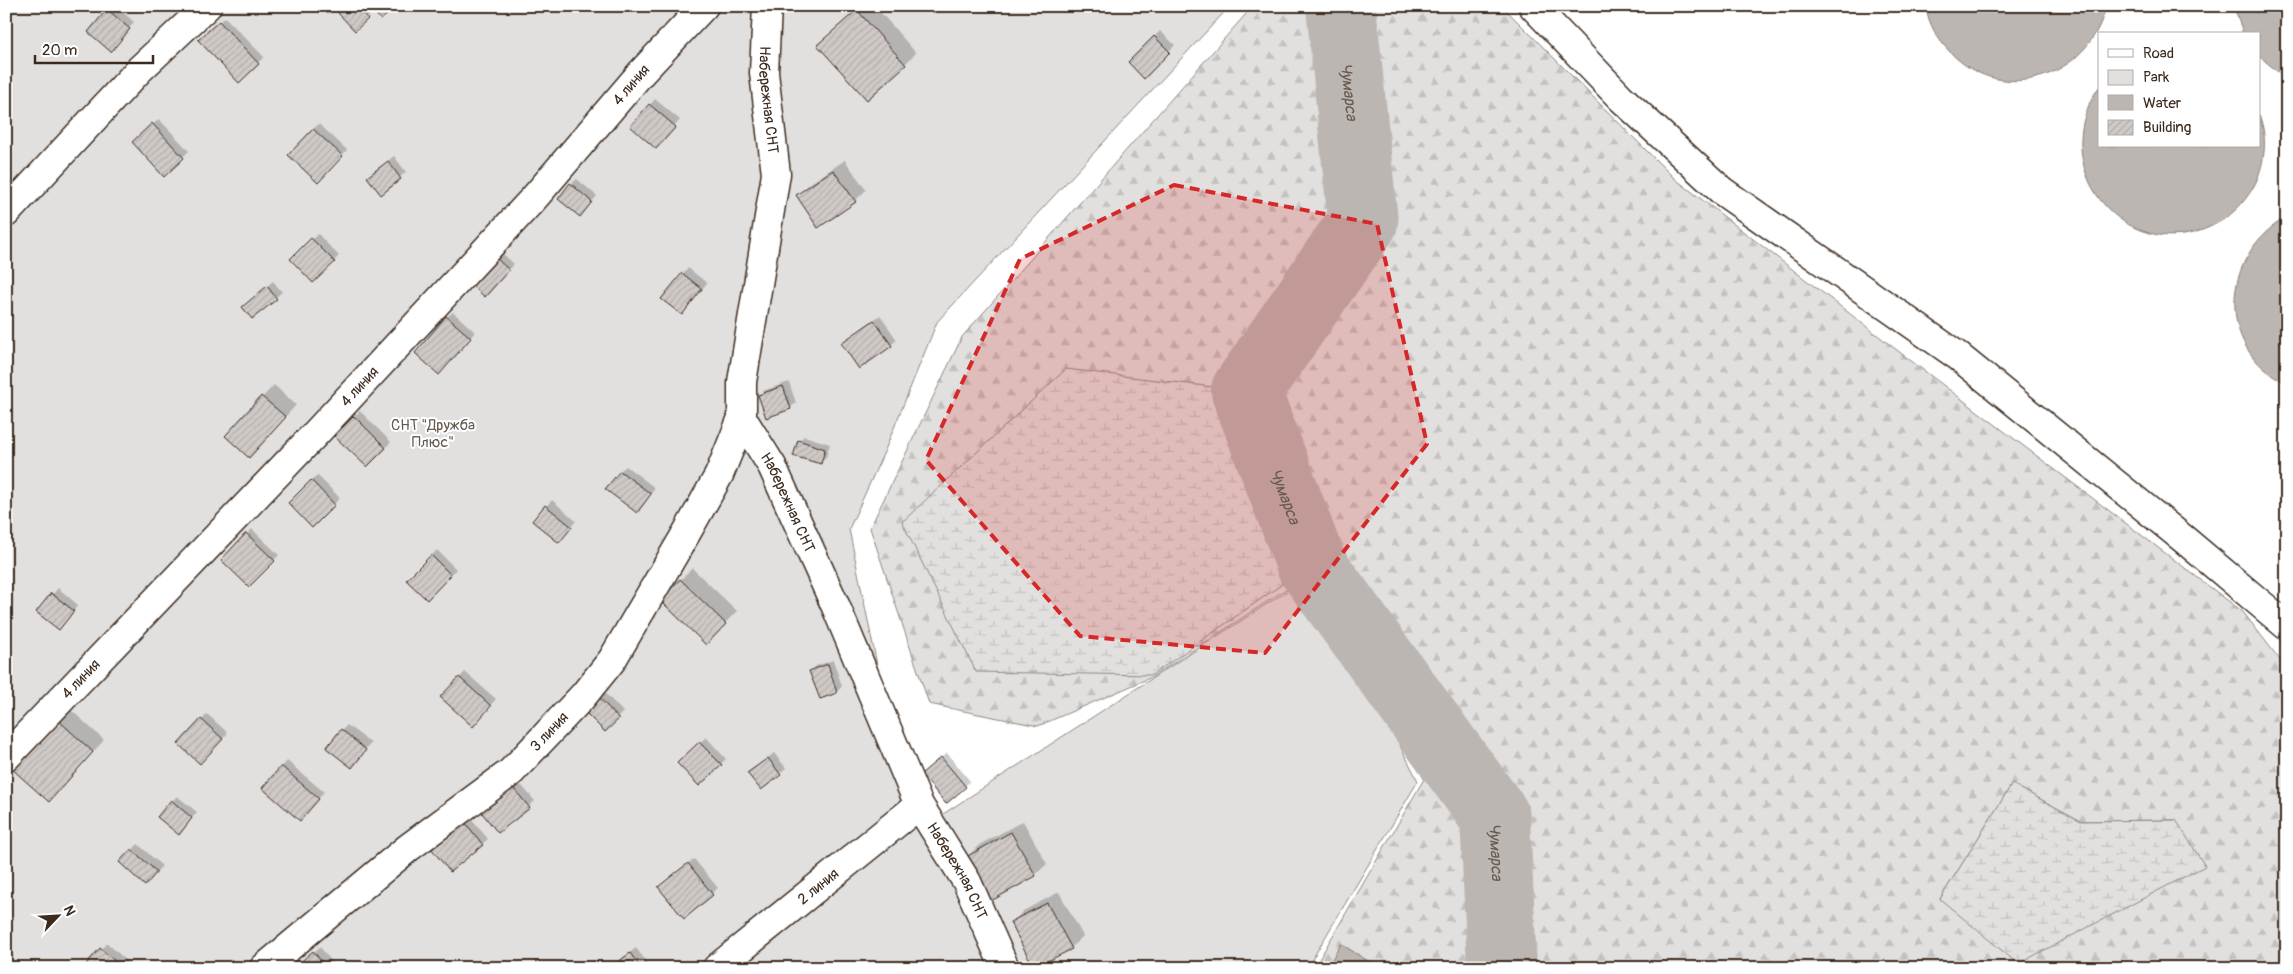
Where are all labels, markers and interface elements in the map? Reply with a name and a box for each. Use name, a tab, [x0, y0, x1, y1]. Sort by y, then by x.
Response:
scale bar	[35, 32, 152, 64]
legend	[2098, 32, 2260, 148]
text: 20 m	[42, 41, 77, 60]
text: Road	[2143, 44, 2174, 63]
street label: Набережная СНТ	[754, 45, 782, 155]
street label: 4 линия	[609, 61, 654, 109]
water label: Чумарса	[1336, 62, 1362, 123]
text: Park	[2143, 68, 2170, 87]
text: Water	[2143, 94, 2182, 113]
text: Building	[2143, 118, 2191, 137]
street label: 4 линия	[336, 363, 383, 411]
park label: СНТ "Дружба Плюс"	[391, 416, 475, 452]
street label: Набережная СНТ	[756, 449, 819, 556]
water label: Чумарса	[1265, 466, 1305, 528]
street label: 4 линия	[58, 655, 104, 703]
street label: 3 линия	[526, 708, 573, 756]
street label: Набережная СНТ	[922, 819, 991, 922]
water label: Чумарса	[1484, 822, 1507, 882]
street label: 2 линия	[794, 864, 843, 909]
north arrow	[32, 892, 82, 942]
text: N	[60, 903, 79, 919]

